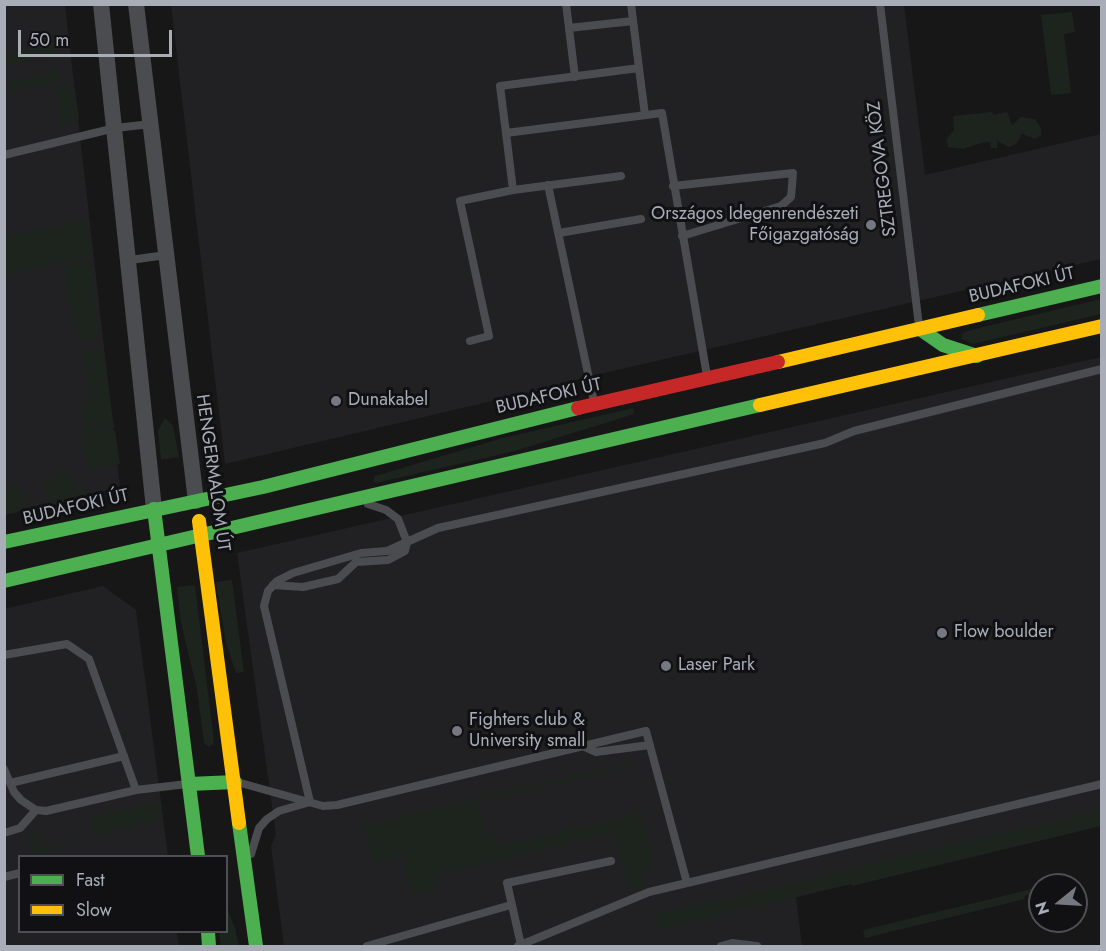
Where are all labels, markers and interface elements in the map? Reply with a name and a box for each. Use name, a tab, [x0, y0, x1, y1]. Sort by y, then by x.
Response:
scale bar	[21, 18, 176, 56]
text: 50 m	[29, 27, 69, 53]
street label: SZTREGOVA KÖZ	[864, 100, 902, 238]
place label: Országos Idegenrendészeti Főigazgatóság	[651, 204, 859, 246]
marker: Országos Idegenrendészeti Főigazgatóság	[864, 218, 878, 232]
street label: BUDAFOKI ÚT	[967, 263, 1077, 309]
street label: BUDAFOKI ÚT	[494, 374, 604, 420]
place label: Dunakabel	[348, 390, 428, 412]
street label: HENGERMALOM ÚT	[190, 393, 234, 553]
marker: Dunakabel	[329, 394, 343, 408]
street label: BUDAFOKI ÚT	[21, 485, 131, 531]
place label: Flow boulder	[954, 622, 1054, 644]
marker: Flow boulder	[935, 626, 949, 640]
place label: Laser Park	[678, 655, 755, 677]
marker: Laser Park	[659, 659, 673, 673]
place label: Fighters club & University small	[469, 710, 585, 752]
marker: Fighters club & University small	[450, 724, 464, 738]
legend	[18, 855, 228, 933]
text: Fast	[76, 867, 105, 893]
north arrow	[1028, 873, 1088, 933]
text: Slow	[76, 897, 112, 923]
text: N	[1029, 898, 1055, 918]

